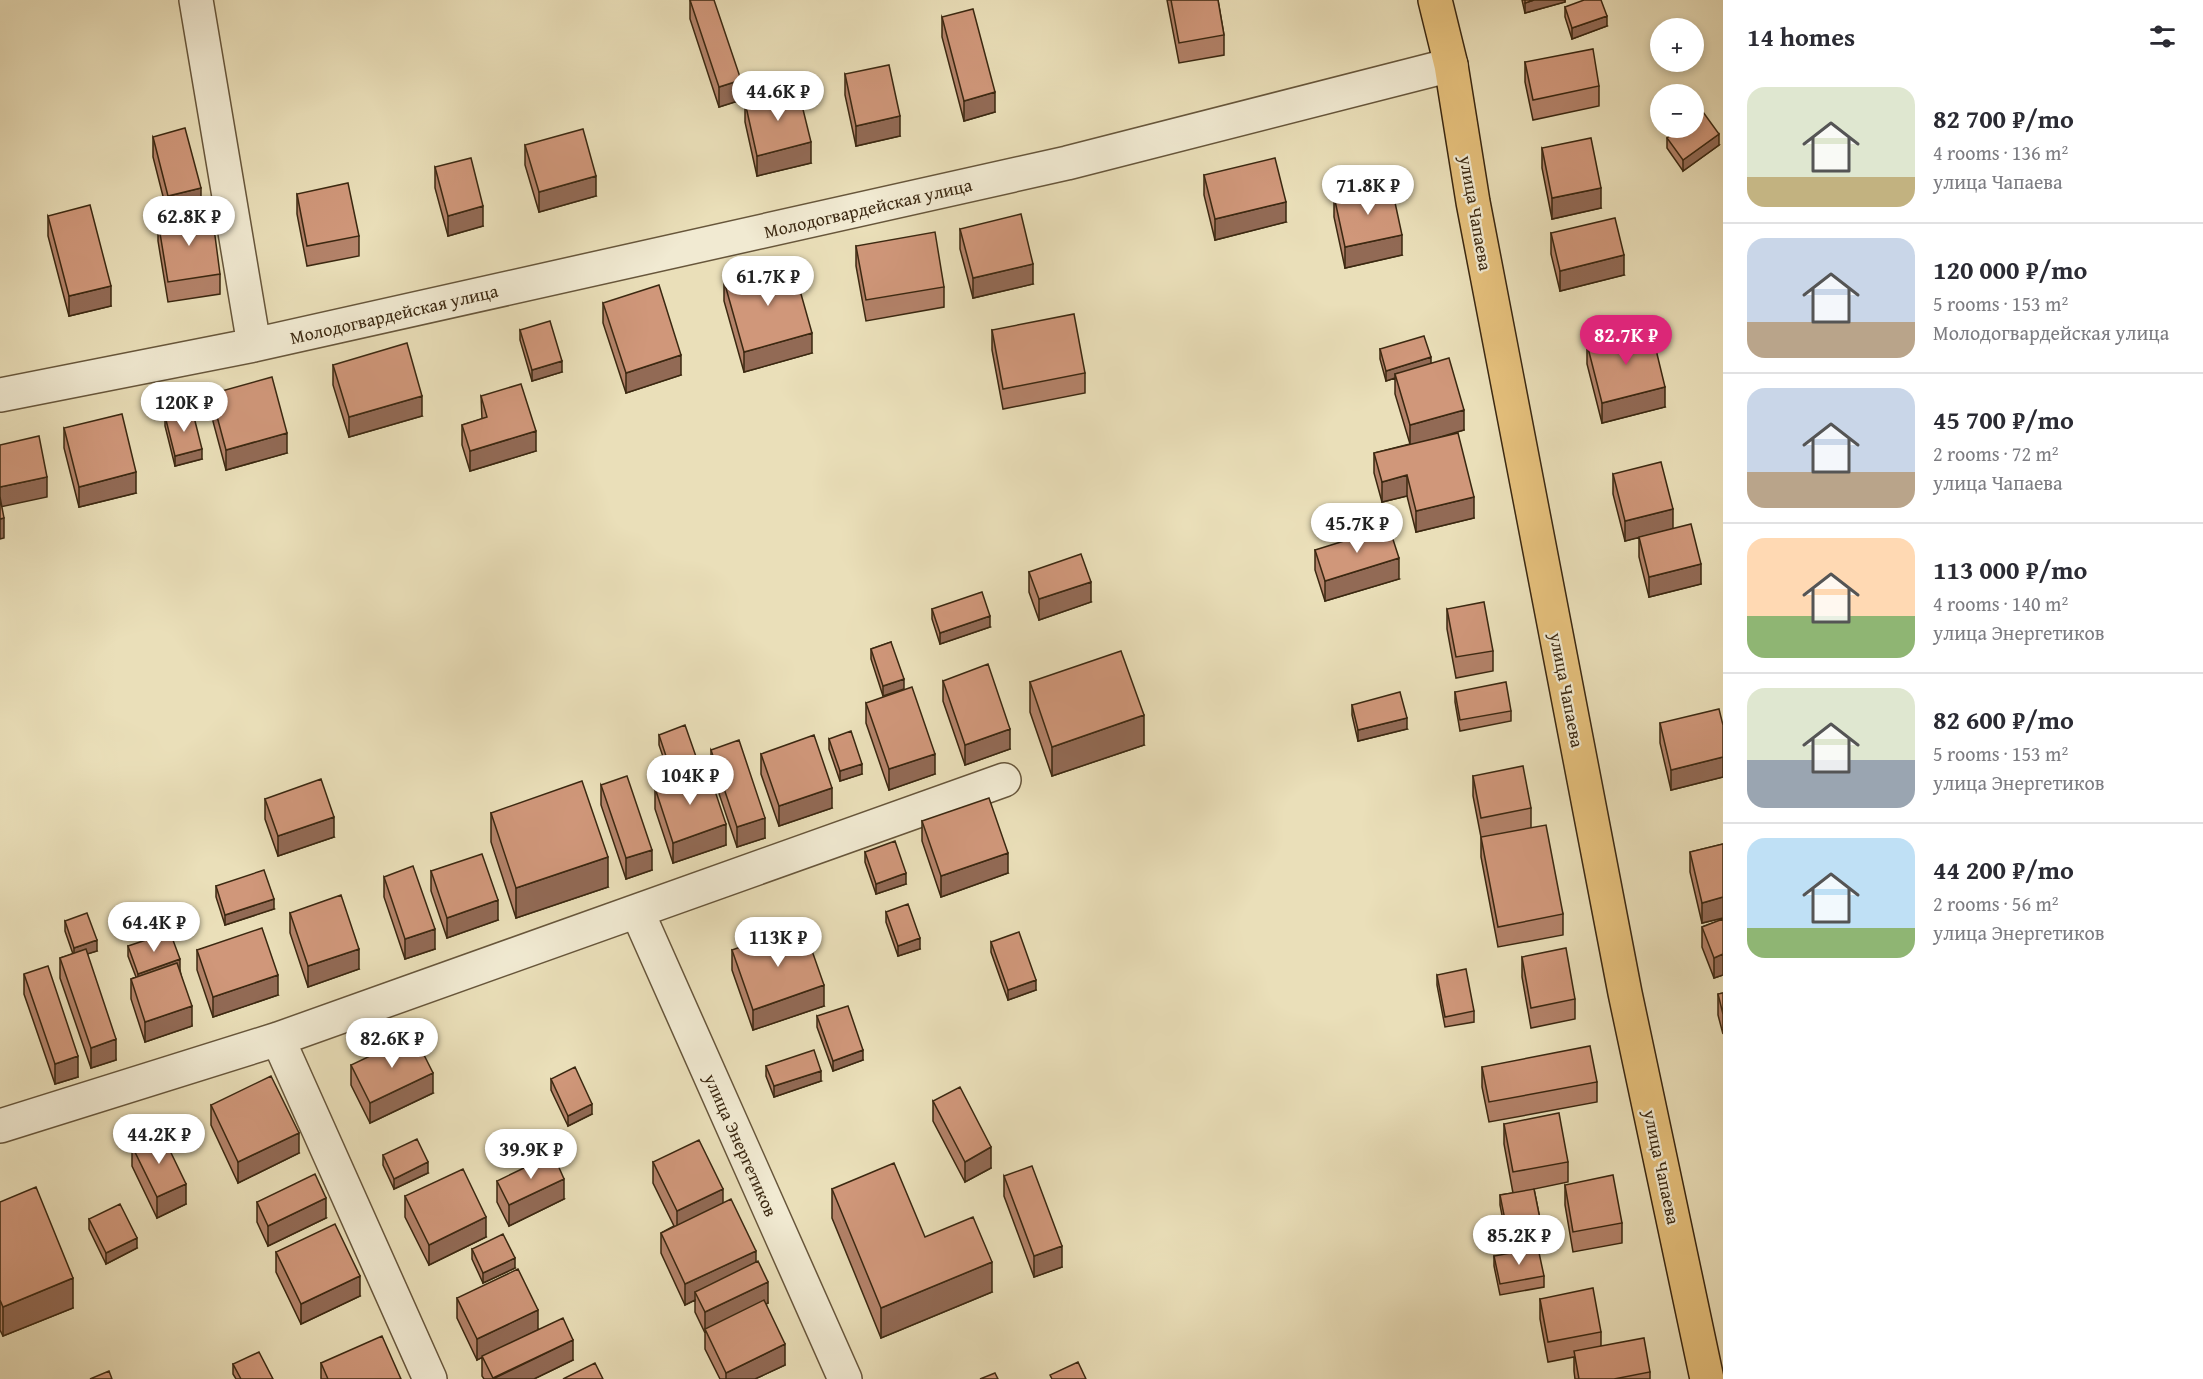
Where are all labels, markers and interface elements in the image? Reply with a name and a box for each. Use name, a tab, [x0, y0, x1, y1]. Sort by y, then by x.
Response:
text: 14 homes	[1747, 17, 1855, 56]
map controls	[1650, 18, 1704, 138]
button: +	[1650, 18, 1704, 72]
icon: filters	[2146, 20, 2179, 53]
pin: 44.6K ₽	[723, 71, 833, 122]
text: 44.6K ₽	[746, 76, 810, 105]
button: −	[1650, 84, 1704, 138]
text: 82 700 ₽/mo	[1933, 99, 2074, 138]
icon: home	[1795, 111, 1867, 183]
text: 4 rooms · 136 m²	[1933, 138, 2068, 167]
street label: улица Чапаева	[1452, 152, 1499, 273]
pin: 71.8K ₽	[1313, 165, 1423, 216]
text: улица Чапаева	[1933, 167, 2063, 196]
text: 71.8K ₽	[1336, 170, 1400, 199]
street label: Молодогвардейская улица	[761, 171, 975, 245]
pin: 62.8K ₽	[134, 196, 244, 247]
text: 62.8K ₽	[157, 201, 221, 230]
text: 120 000 ₽/mo	[1933, 250, 2087, 289]
pin: 61.7K ₽	[713, 256, 823, 307]
text: 61.7K ₽	[736, 261, 800, 290]
icon: home	[1795, 262, 1867, 334]
street label: Молодогвардейская улица	[287, 277, 501, 351]
text: 5 rooms · 153 m²	[1933, 289, 2068, 318]
pin: 82.7K ₽	[1571, 315, 1681, 366]
text: Молодогвардейская улица	[1933, 318, 2169, 347]
text: 82.7K ₽	[1594, 320, 1658, 349]
pin: 120K ₽	[135, 382, 233, 433]
text: 120K ₽	[155, 387, 213, 416]
text: 45 700 ₽/mo	[1933, 400, 2074, 439]
icon: home	[1795, 412, 1867, 484]
text: 2 rooms · 72 m²	[1933, 439, 2059, 468]
text: улица Чапаева	[1933, 468, 2063, 497]
pin: 45.7K ₽	[1302, 503, 1412, 554]
text: 45.7K ₽	[1325, 508, 1389, 537]
text: 113 000 ₽/mo	[1933, 550, 2087, 589]
icon: home	[1795, 562, 1867, 634]
text: 4 rooms · 140 m²	[1933, 589, 2068, 618]
text: улица Энергетиков	[1933, 618, 2104, 647]
street label: улица Чапаева	[1542, 629, 1591, 750]
text: 82 600 ₽/mo	[1933, 700, 2074, 739]
icon: home	[1795, 712, 1867, 784]
text: 5 rooms · 153 m²	[1933, 739, 2068, 768]
pin: 104K ₽	[641, 755, 739, 806]
text: 104K ₽	[661, 760, 719, 789]
text: улица Энергетиков	[1933, 768, 2104, 797]
text: 44 200 ₽/mo	[1933, 850, 2074, 889]
icon: home	[1795, 862, 1867, 934]
text: 2 rooms · 56 m²	[1933, 889, 2059, 918]
pin: 64.4K ₽	[99, 902, 209, 953]
text: 64.4K ₽	[122, 907, 186, 936]
pin: 113K ₽	[729, 917, 827, 968]
text: улица Энергетиков	[1933, 918, 2104, 947]
text: 113K ₽	[749, 922, 807, 951]
pin: 82.6K ₽	[337, 1018, 447, 1069]
text: 82.6K ₽	[360, 1023, 424, 1052]
street label: улица Энергетиков	[697, 1068, 785, 1221]
street label: улица Чапаева	[1636, 1106, 1687, 1227]
pin: 44.2K ₽	[104, 1114, 214, 1165]
text: 44.2K ₽	[127, 1119, 191, 1148]
pin: 39.9K ₽	[476, 1129, 586, 1180]
text: 39.9K ₽	[499, 1134, 563, 1163]
pin: 85.2K ₽	[1464, 1215, 1574, 1266]
text: 85.2K ₽	[1487, 1220, 1551, 1249]

